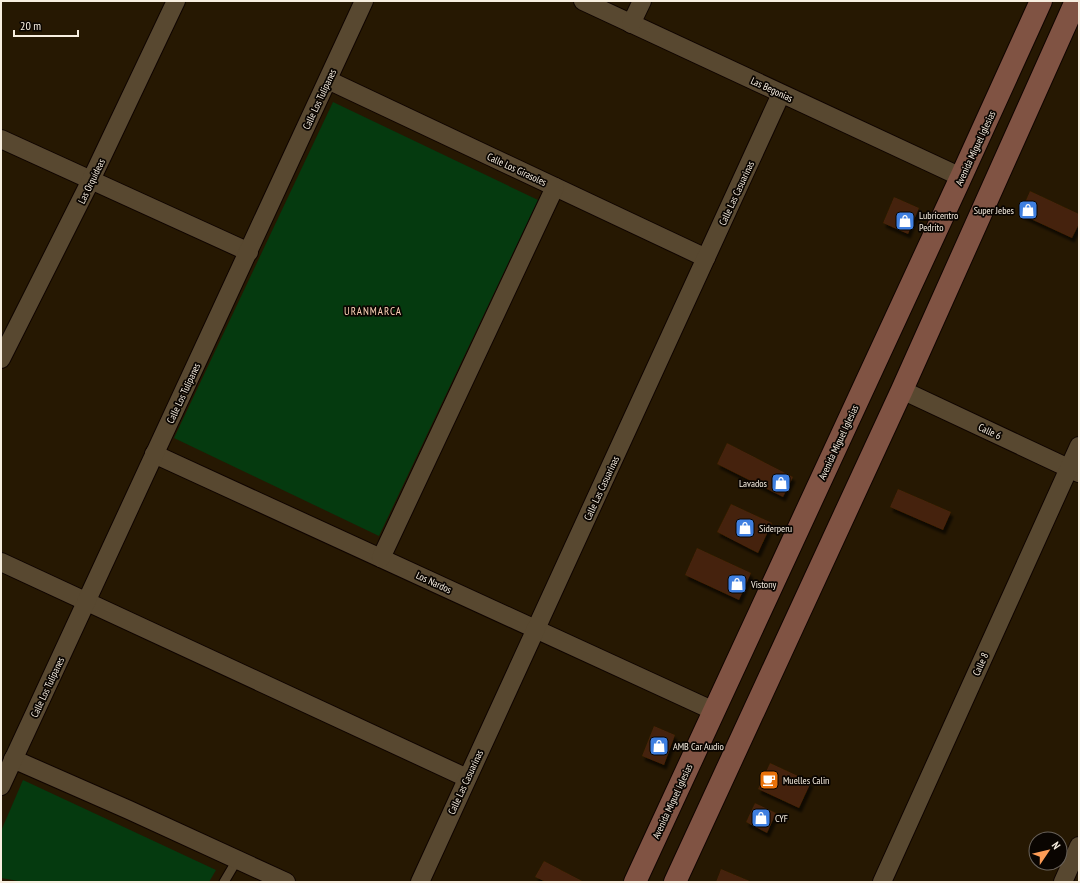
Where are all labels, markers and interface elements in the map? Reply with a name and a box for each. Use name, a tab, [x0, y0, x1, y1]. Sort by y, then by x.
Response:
scale bar	[14, 12, 78, 38]
text: 20 m	[20, 18, 41, 33]
street label: Calle Los Tulipanes	[300, 66, 339, 132]
street label: Las Begonias	[749, 74, 795, 105]
street label: Avenida Miguel Iglesias	[952, 108, 999, 188]
street label: Calle Los Girasoles	[485, 150, 549, 189]
street label: Las Orquídeas	[75, 156, 108, 206]
street label: Calle Las Casuarinas	[716, 158, 757, 228]
shop icon: Super Jebes	[1017, 199, 1039, 221]
place label: Super Jebes	[974, 204, 1015, 217]
place label: Lubricentro Pedrito	[919, 209, 958, 234]
shop icon: Lubricentro Pedrito	[894, 210, 916, 232]
district label: URANMARCA	[344, 304, 402, 318]
street label: Calle Los Tulipanes	[164, 360, 203, 426]
street label: Avenida Miguel Iglesias	[815, 402, 862, 482]
street label: Calle 6	[976, 421, 1004, 443]
street label: Calle Las Casuarinas	[581, 453, 622, 523]
shop icon: Lavados	[770, 472, 792, 494]
place label: Lavados	[739, 477, 768, 490]
shop icon: Siderperu	[734, 517, 756, 539]
place label: Siderperu	[759, 522, 792, 535]
street label: Los Nardos	[414, 569, 454, 597]
shop icon: Vistony	[726, 573, 748, 595]
place label: Vistony	[750, 578, 777, 591]
street label: Calle 8	[970, 651, 991, 678]
street label: Calle Los Tulipanes	[28, 654, 67, 720]
shop icon: AMB Car Audio	[648, 735, 670, 757]
place label: AMB Car Audio	[673, 740, 724, 753]
street label: Calle Las Casuarinas	[445, 747, 486, 817]
street label: Avenida Miguel Iglesias	[649, 761, 696, 841]
cafe icon: Muelles Calin	[758, 769, 780, 791]
place label: Muelles Calin	[783, 774, 829, 787]
shop icon: CYF	[750, 807, 772, 829]
place label: CYF	[775, 812, 788, 825]
north arrow	[1028, 831, 1068, 871]
text: N	[1049, 839, 1064, 852]

